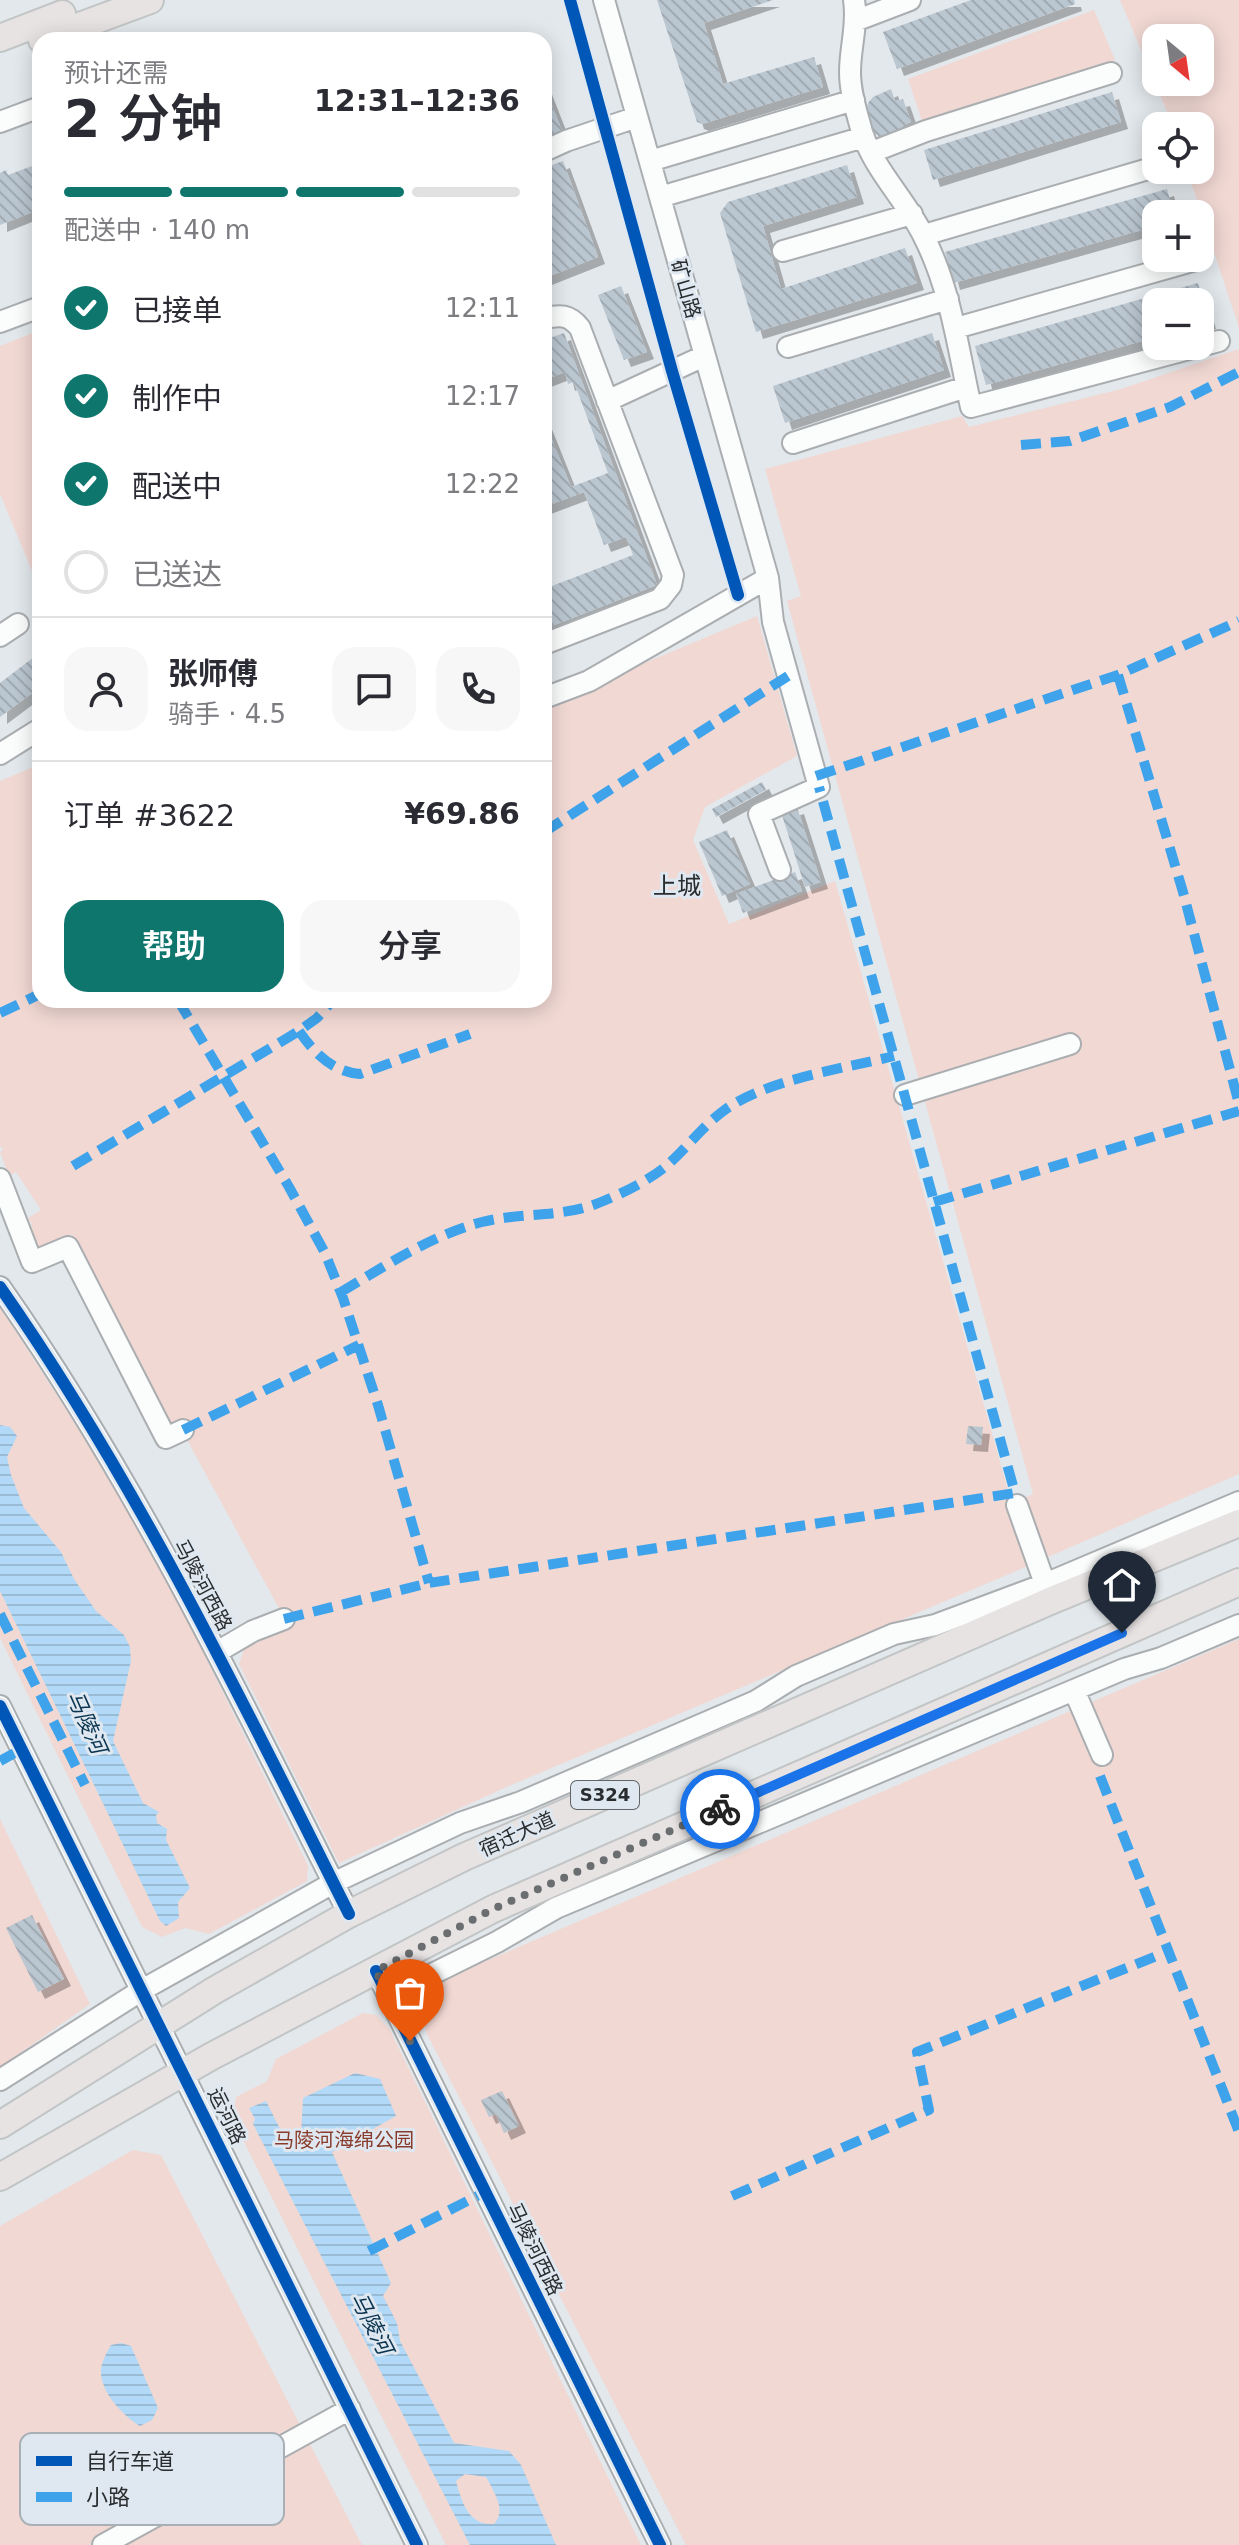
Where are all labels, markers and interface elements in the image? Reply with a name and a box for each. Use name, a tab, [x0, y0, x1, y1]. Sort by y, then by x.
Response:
north arrow	[1142, 24, 1214, 96]
map controls	[1142, 24, 1214, 360]
text: 预计还需	[64, 58, 168, 88]
text: 12:31–12:36	[314, 83, 520, 118]
text: 2 分钟	[64, 89, 222, 149]
button: locate	[1142, 112, 1214, 184]
button: +	[1142, 200, 1214, 272]
text: 配送中 · 140 m	[64, 215, 250, 245]
street label: 矿山路	[666, 257, 706, 321]
icon: check	[64, 286, 108, 330]
button: −	[1142, 288, 1214, 360]
text: 已接单	[132, 293, 222, 328]
text: 12:11	[445, 293, 520, 323]
icon: check	[64, 374, 108, 418]
text: 制作中	[132, 381, 222, 416]
text: 12:17	[445, 381, 520, 411]
icon: check	[64, 462, 108, 506]
text: 配送中	[132, 469, 222, 504]
text: 12:22	[445, 469, 520, 499]
text: 已送达	[132, 557, 222, 592]
button: person	[64, 647, 148, 731]
button: chat	[332, 647, 416, 731]
button: phone	[436, 647, 520, 731]
text: 张师傅	[168, 656, 258, 691]
text: 骑手 · 4.5	[168, 699, 286, 729]
text: ¥69.86	[404, 796, 520, 831]
text: 订单 #3622	[64, 798, 235, 833]
district label: 上城	[653, 872, 701, 900]
button: 帮助	[64, 900, 284, 992]
button: 分享	[300, 900, 520, 992]
street label: 马陵河西路	[169, 1535, 237, 1635]
pin	[1088, 1551, 1156, 1633]
icon: home	[1100, 1563, 1144, 1607]
water label: 马陵河	[62, 1687, 113, 1761]
courier	[680, 1769, 760, 1849]
road number: S324	[571, 1781, 639, 1809]
icon: bike	[698, 1787, 742, 1831]
street label: 宿迁大道	[476, 1807, 558, 1861]
pin	[376, 1959, 444, 2041]
icon: bag	[388, 1971, 432, 2015]
street label: 运河路	[203, 2084, 251, 2148]
park label: 马陵河海绵公园	[274, 2128, 414, 2152]
street label: 马陵河西路	[502, 2199, 568, 2299]
water label: 马陵河	[345, 2288, 399, 2362]
legend	[20, 2433, 284, 2525]
text: 自行车道	[86, 2449, 174, 2474]
text: 小路	[86, 2485, 130, 2510]

